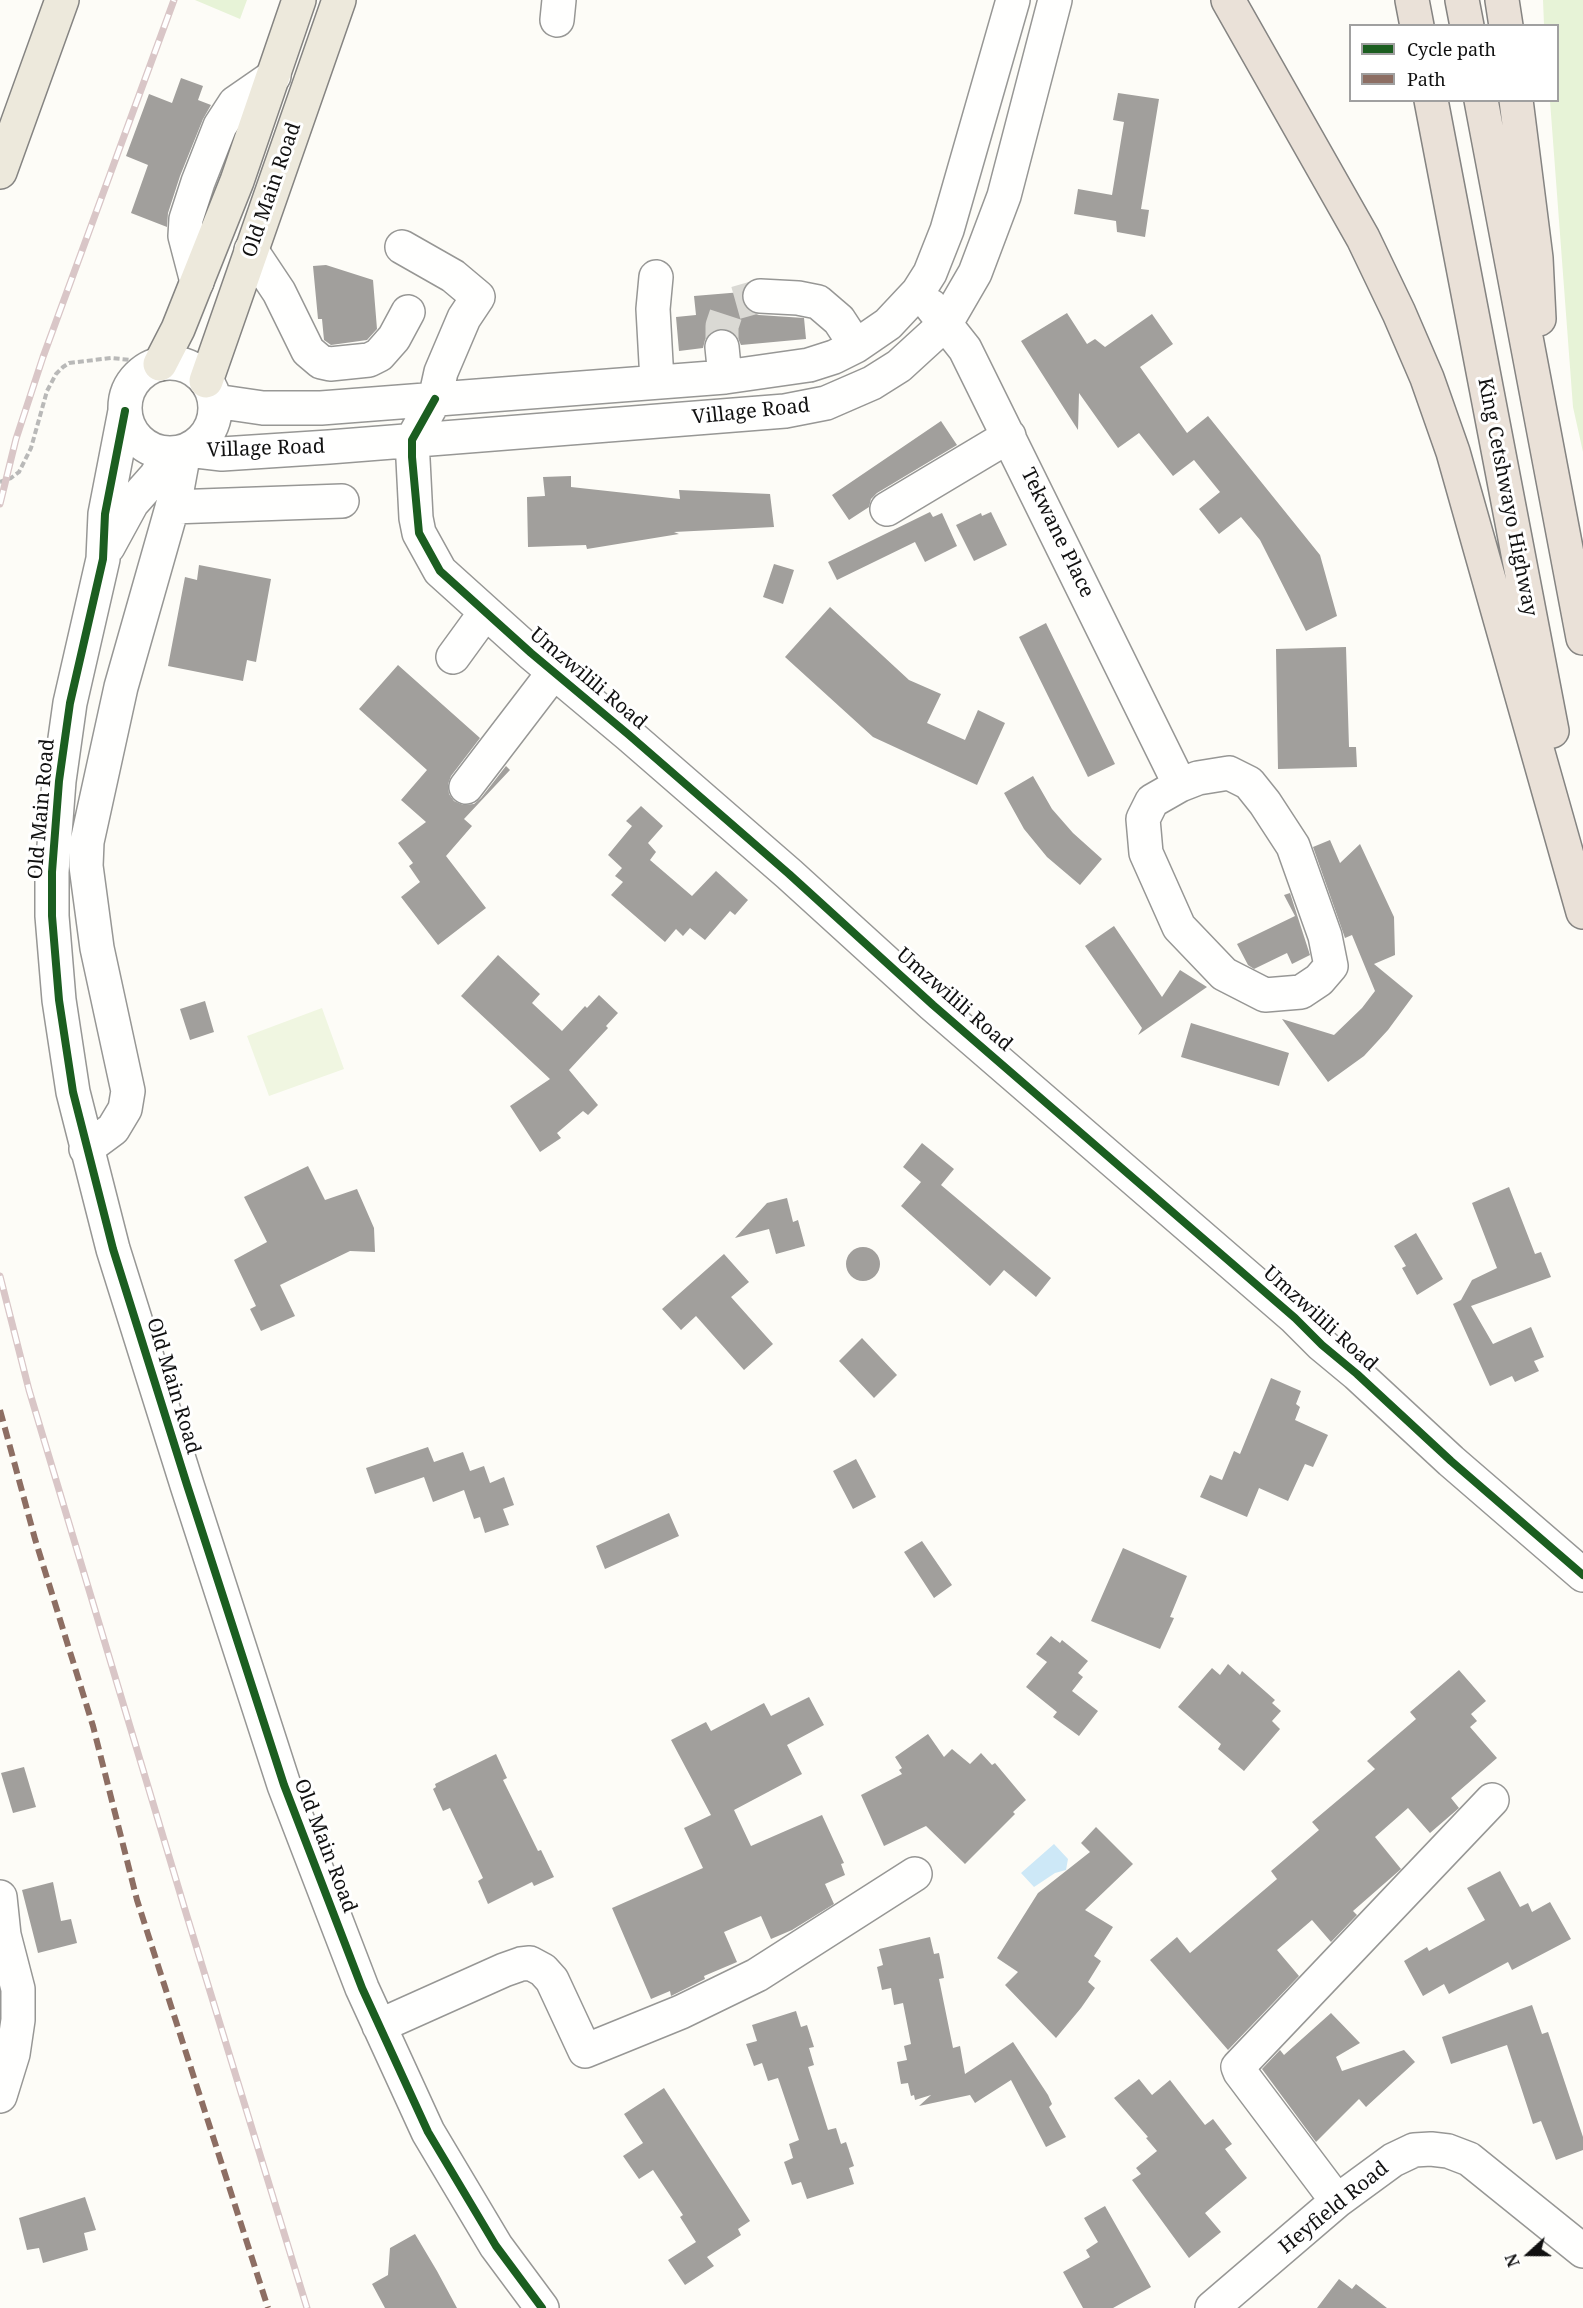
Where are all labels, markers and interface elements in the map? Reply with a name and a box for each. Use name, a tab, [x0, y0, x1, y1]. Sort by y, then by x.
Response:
legend	[1349, 24, 1559, 102]
text: Cycle path	[1407, 37, 1496, 61]
text: Path	[1407, 67, 1446, 91]
street label: Old Main Road	[238, 119, 306, 261]
street label: King Cetshwayo Highway	[1472, 376, 1542, 618]
street label: Village Road	[691, 394, 811, 430]
street label: Village Road	[206, 435, 326, 463]
street label: Tekwane Place	[1015, 464, 1099, 602]
street label: Umzwilili Road	[524, 623, 652, 735]
street label: Old Main Road	[24, 738, 60, 880]
street label: Umzwilili Road	[891, 943, 1017, 1057]
street label: Umzwilili Road	[1258, 1261, 1382, 1377]
street label: Old Main Road	[141, 1315, 205, 1457]
street label: Old Main Road	[288, 1776, 362, 1916]
street label: Heyfield Road	[1274, 2157, 1394, 2259]
north arrow	[1499, 2224, 1559, 2284]
text: N	[1500, 2251, 1525, 2270]

